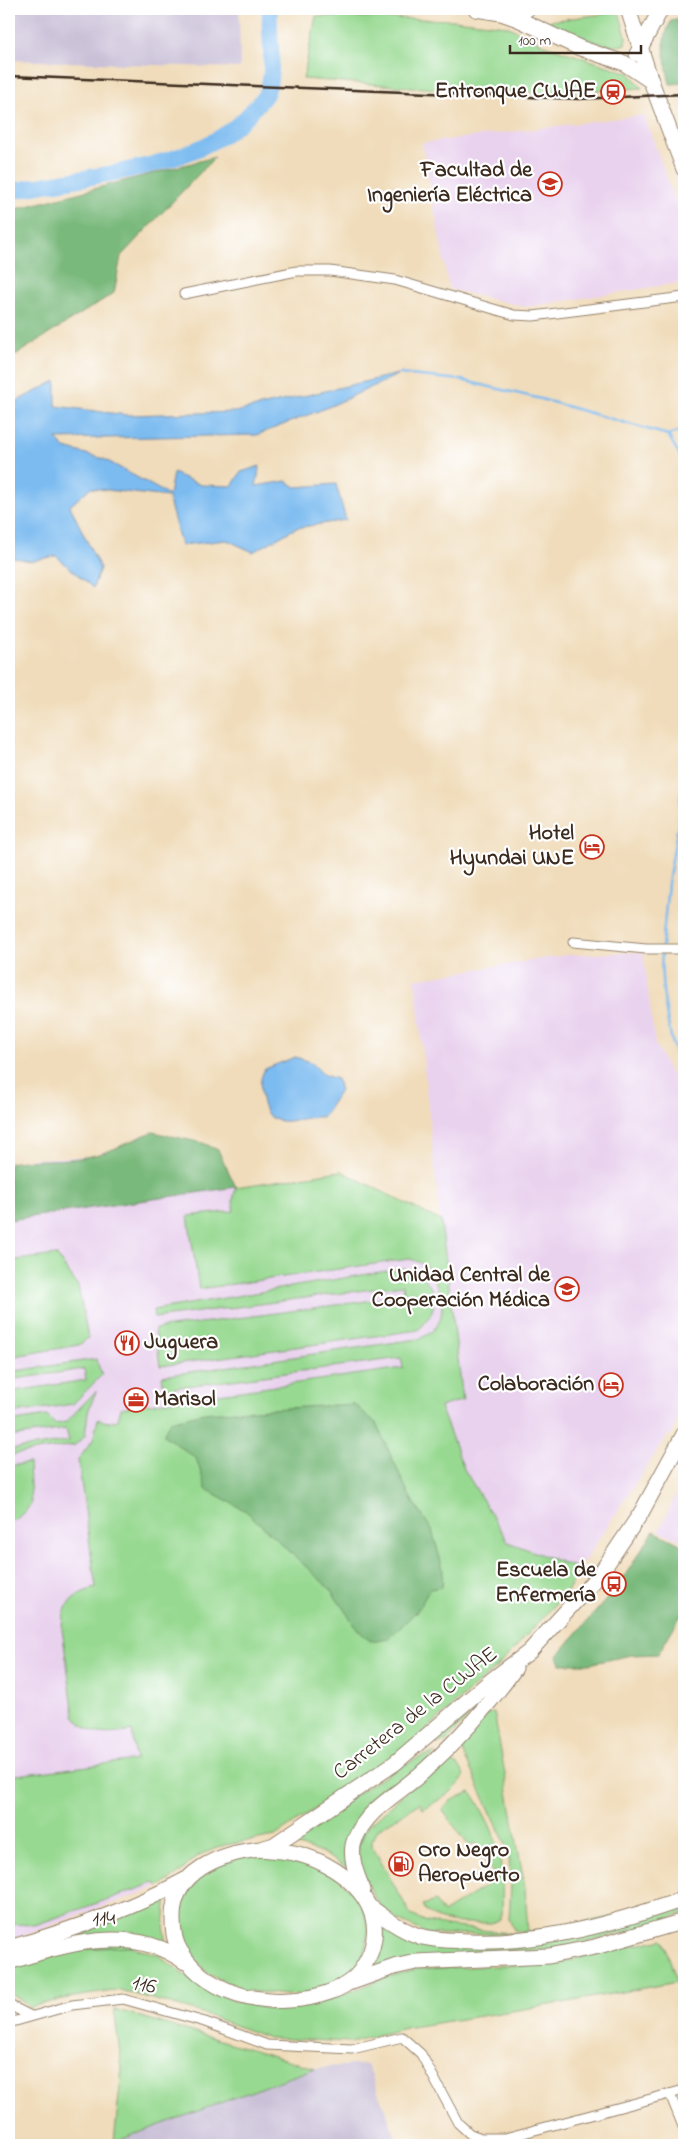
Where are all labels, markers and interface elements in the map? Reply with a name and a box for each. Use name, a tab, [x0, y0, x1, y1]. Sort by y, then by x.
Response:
scale bar	[510, 22, 642, 54]
text: 100 m	[518, 30, 551, 52]
place label: Entronque CUJAE	[435, 76, 596, 108]
station icon: Entronque CUJAE	[600, 79, 626, 105]
place label: Facultad de Ingeniería Eléctrica	[367, 155, 533, 213]
school or university icon: Facultad de Ingeniería Eléctrica	[537, 171, 563, 197]
place label: Hotel Hyundai UNE	[450, 818, 574, 876]
hotel icon: Hotel Hyundai UNE	[579, 834, 605, 860]
place label: Unidad Central de Cooperación Médica	[372, 1260, 551, 1317]
school or university icon: Unidad Central de Cooperación Médica	[554, 1276, 580, 1302]
place label: Juguera	[144, 1327, 218, 1360]
restaurant icon: Juguera	[114, 1330, 140, 1356]
place label: Colaboración	[478, 1369, 594, 1401]
hotel icon: Colaboración	[598, 1372, 624, 1398]
place label: Marisol	[154, 1384, 216, 1416]
office icon: Marisol	[123, 1387, 149, 1413]
place label: Escuela de Enfermería	[495, 1555, 597, 1612]
bus stop icon: Escuela de Enfermería	[601, 1571, 627, 1597]
street label: Carretera de la CUJAE	[327, 1639, 505, 1789]
place label: Oro Negro Aeropuerto	[418, 1835, 520, 1892]
fuel station icon: Oro Negro Aeropuerto	[388, 1851, 414, 1877]
street label: 114	[91, 1903, 117, 1937]
street label: 116	[129, 1968, 159, 2004]

